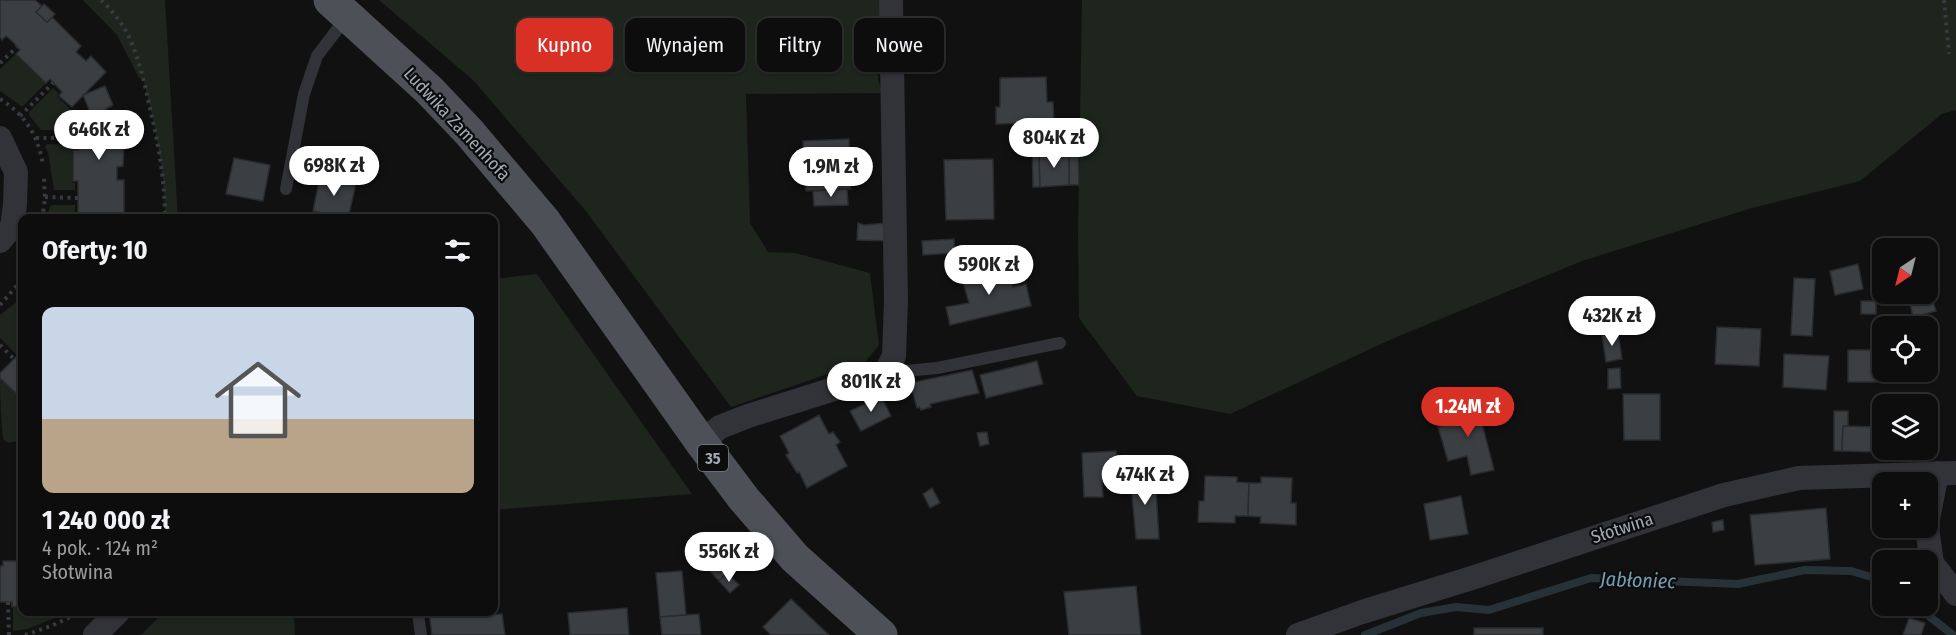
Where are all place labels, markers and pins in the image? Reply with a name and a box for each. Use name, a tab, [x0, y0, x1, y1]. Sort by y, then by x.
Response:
pin: 646K zł	[44, 110, 154, 161]
pin: 804K zł	[999, 118, 1109, 169]
pin: 698K zł	[279, 146, 389, 197]
pin: 1.9M zł	[776, 147, 886, 198]
pin: 590K zł	[934, 245, 1044, 296]
pin: 432K zł	[1557, 296, 1667, 347]
pin: 801K zł	[816, 362, 926, 413]
pin: 1.24M zł	[1406, 387, 1530, 438]
pin: 474K zł	[1090, 455, 1200, 506]
pin: 556K zł	[674, 532, 784, 583]

